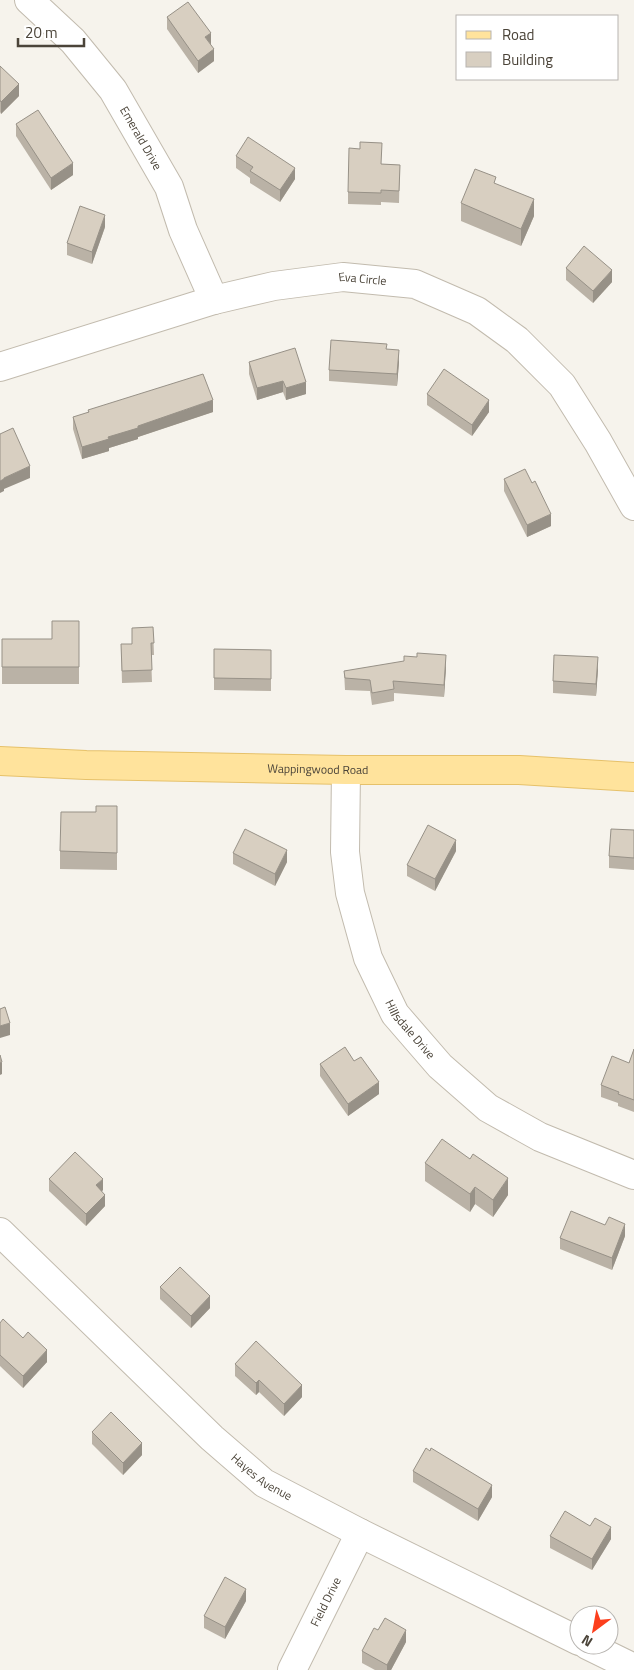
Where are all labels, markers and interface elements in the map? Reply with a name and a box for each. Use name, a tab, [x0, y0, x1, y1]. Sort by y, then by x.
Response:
scale bar	[18, 15, 84, 47]
legend	[456, 15, 619, 80]
text: 20 m	[25, 21, 58, 44]
text: Road	[502, 23, 534, 46]
text: Building	[502, 48, 553, 71]
street label: Emerald Drive	[115, 102, 167, 173]
street label: Eva Circle	[337, 267, 387, 290]
street label: Wappingwood Road	[267, 758, 368, 779]
street label: Hillsdale Drive	[380, 996, 440, 1063]
street label: Hayes Avenue	[227, 1448, 296, 1505]
street label: Field Drive	[305, 1574, 346, 1630]
north arrow	[569, 1605, 619, 1655]
text: N	[577, 1630, 597, 1653]

